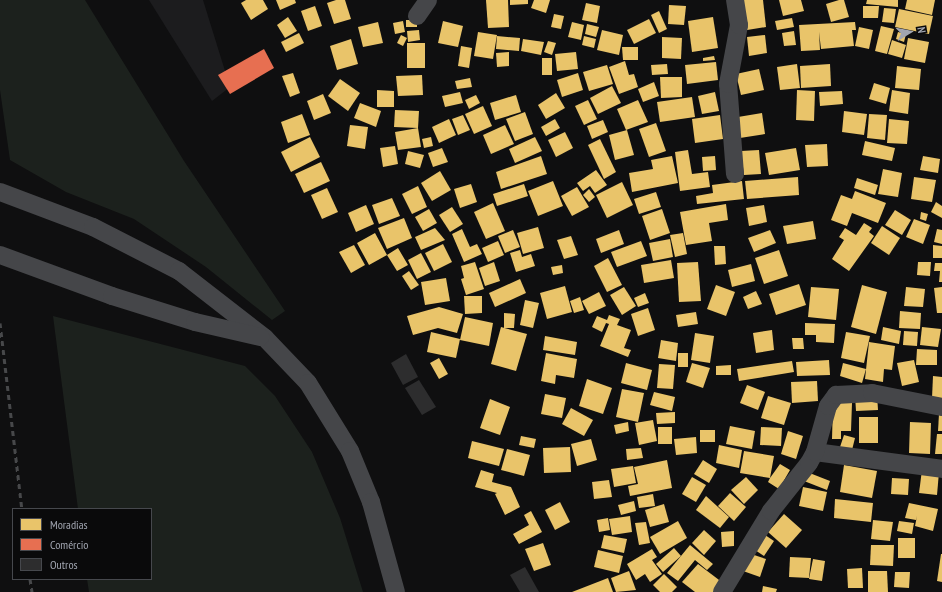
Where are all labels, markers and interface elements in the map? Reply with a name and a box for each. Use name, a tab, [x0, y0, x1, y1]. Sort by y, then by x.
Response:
north arrow	[890, 12, 930, 52]
text: N	[914, 26, 929, 34]
legend	[12, 508, 152, 580]
text: Moradias	[50, 517, 88, 532]
text: Comércio	[50, 537, 88, 552]
text: Outros	[50, 557, 78, 572]

